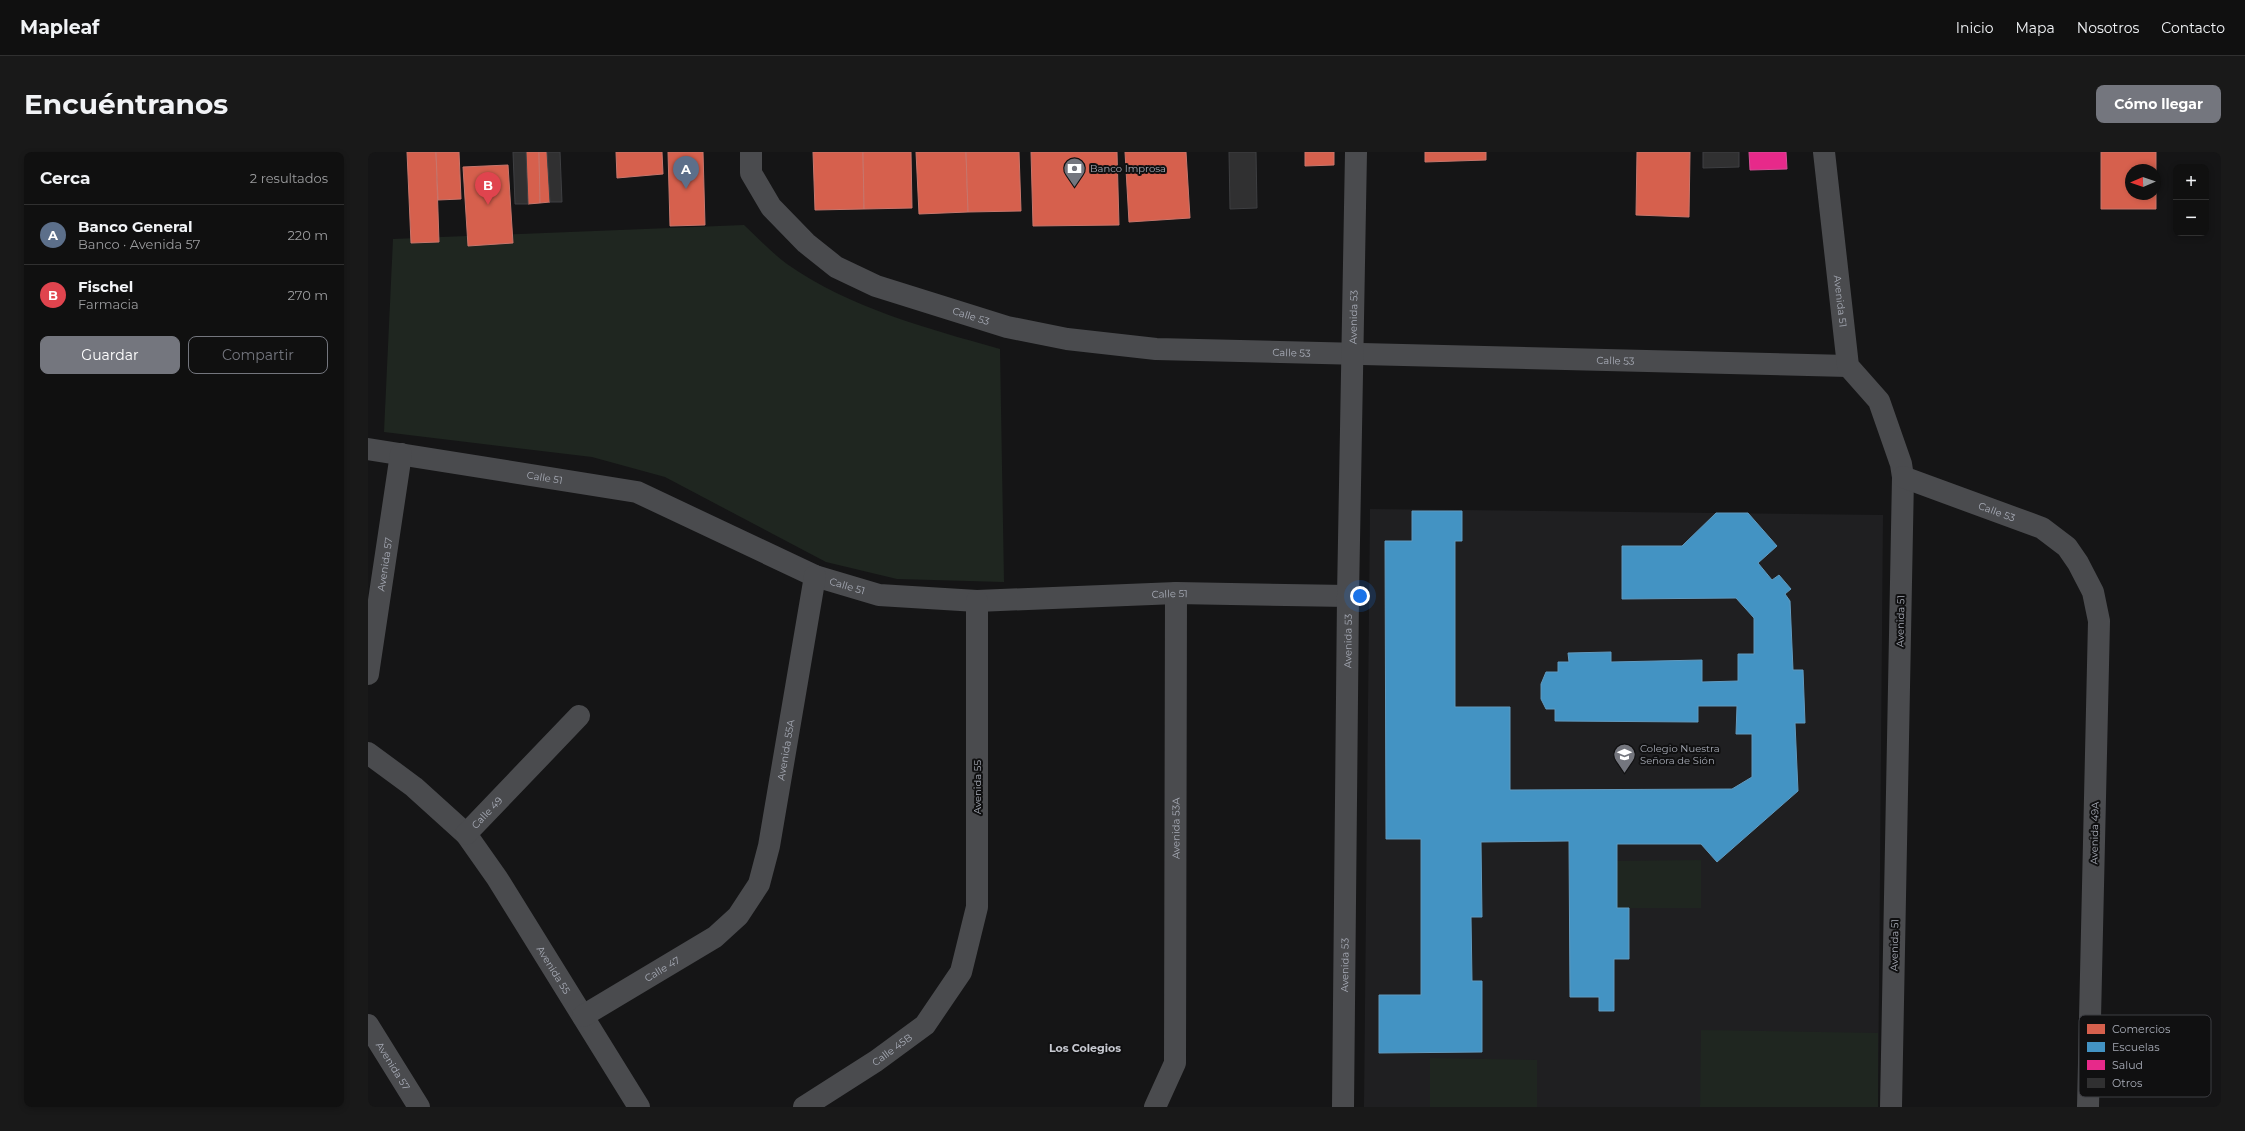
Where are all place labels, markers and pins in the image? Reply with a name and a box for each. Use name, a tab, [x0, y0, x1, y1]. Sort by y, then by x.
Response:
bank icon: Banco Improsa	[1062, 155, 1088, 188]
pin: A	[673, 156, 699, 189]
place label: Banco Improsa	[1090, 162, 1166, 175]
pin: B	[475, 172, 501, 205]
school or university icon: Colegio Nuestra Señora de Sión	[1611, 741, 1637, 774]
place label: Colegio Nuestra Señora de Sión	[1640, 742, 1720, 767]

